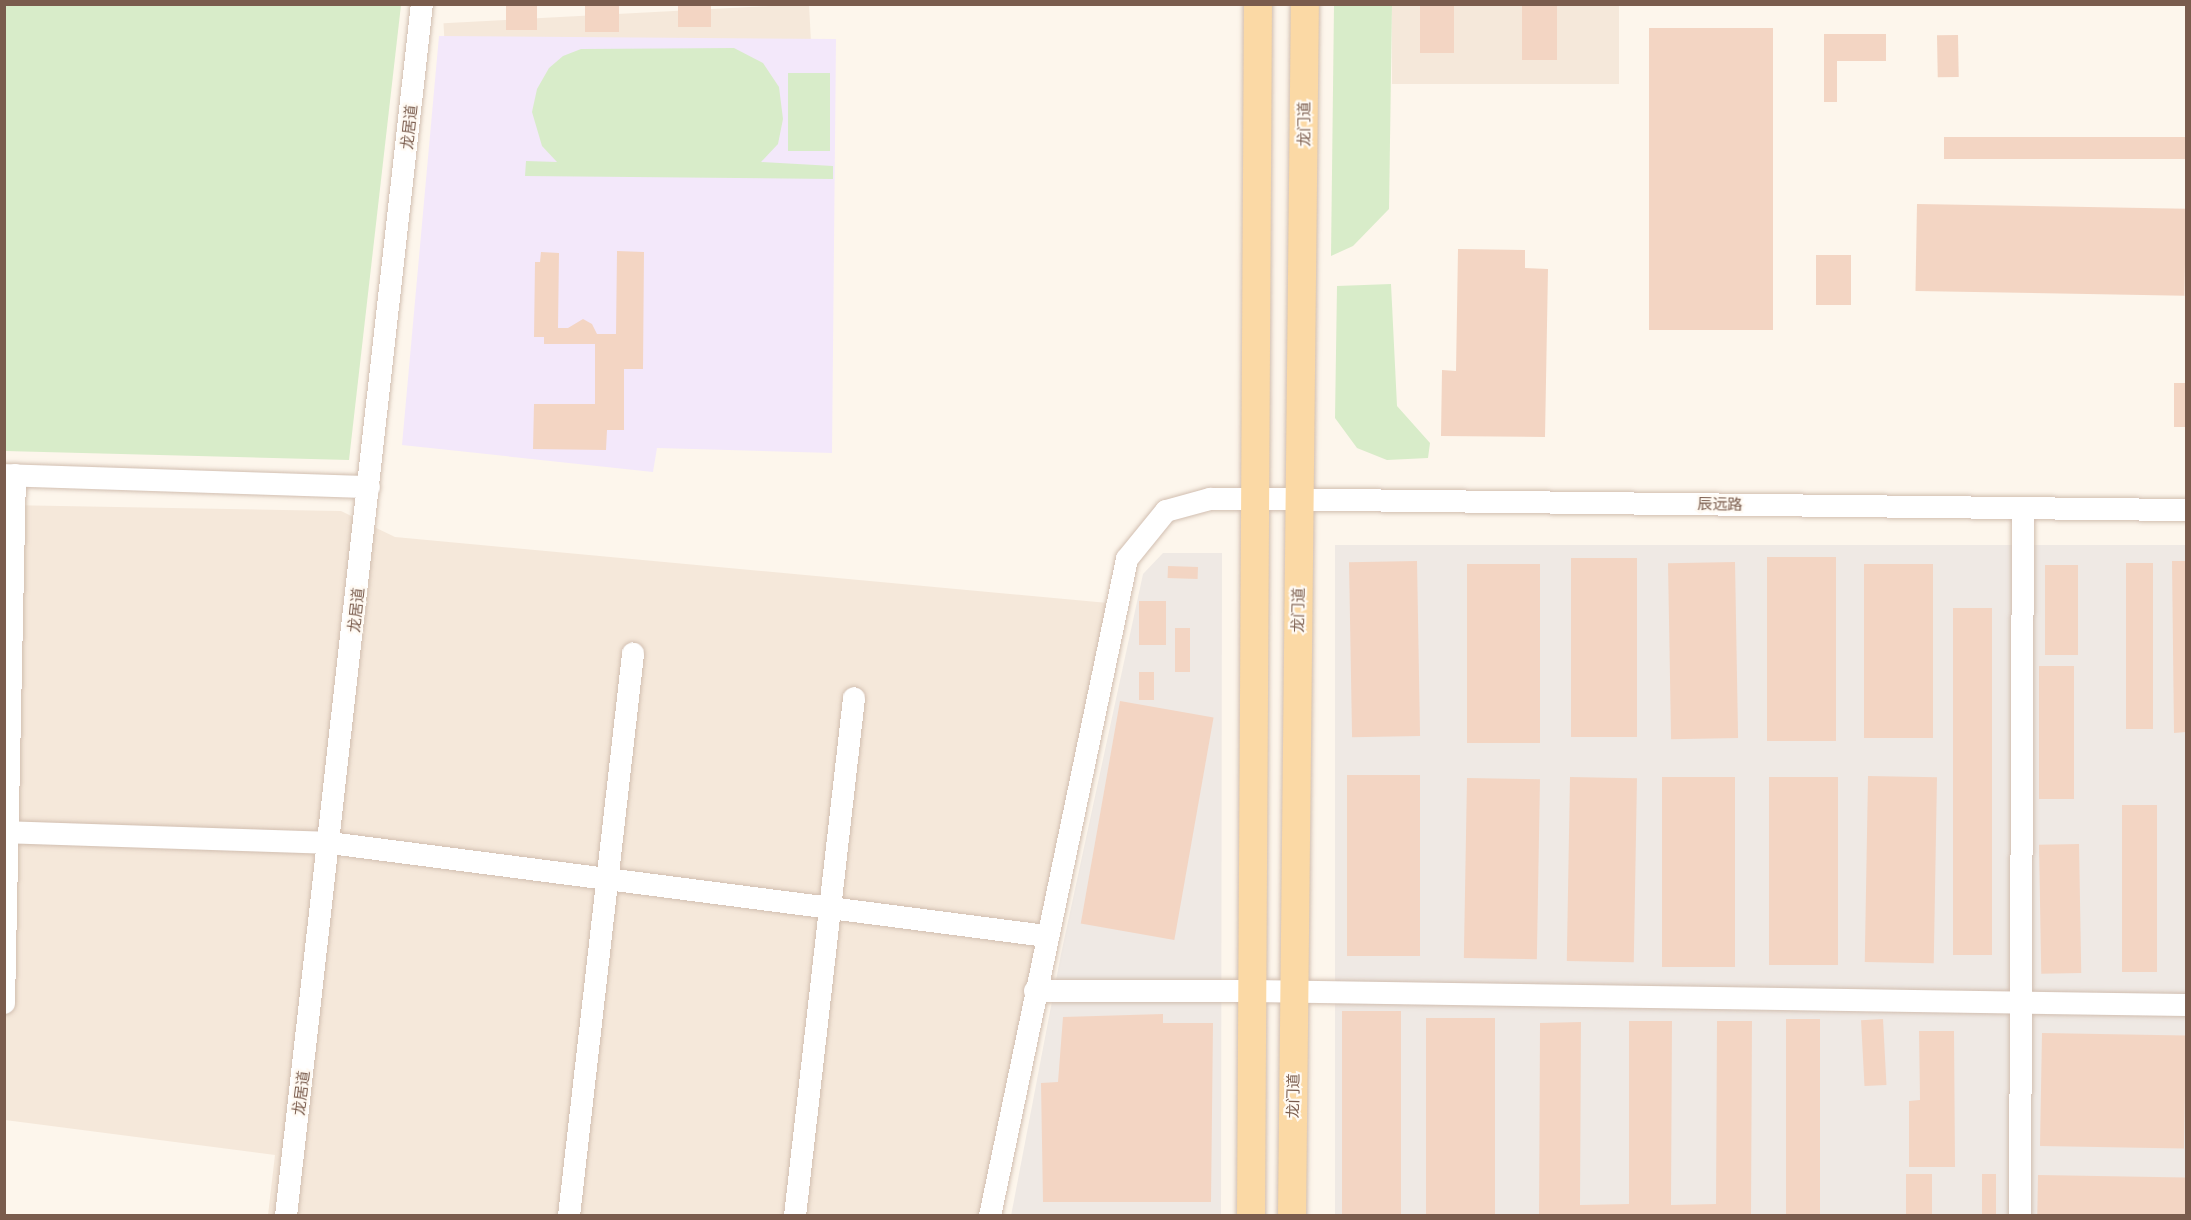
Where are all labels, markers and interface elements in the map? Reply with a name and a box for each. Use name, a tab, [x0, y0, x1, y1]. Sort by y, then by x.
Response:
street label: 龙门道	[1295, 102, 1313, 146]
street label: 龙居道	[398, 104, 420, 150]
street label: 辰远路	[1697, 495, 1743, 513]
street label: 龙居道	[345, 587, 367, 633]
street label: 龙门道	[1289, 587, 1307, 633]
street label: 龙居道	[289, 1070, 313, 1116]
street label: 龙门道	[1284, 1073, 1302, 1119]

